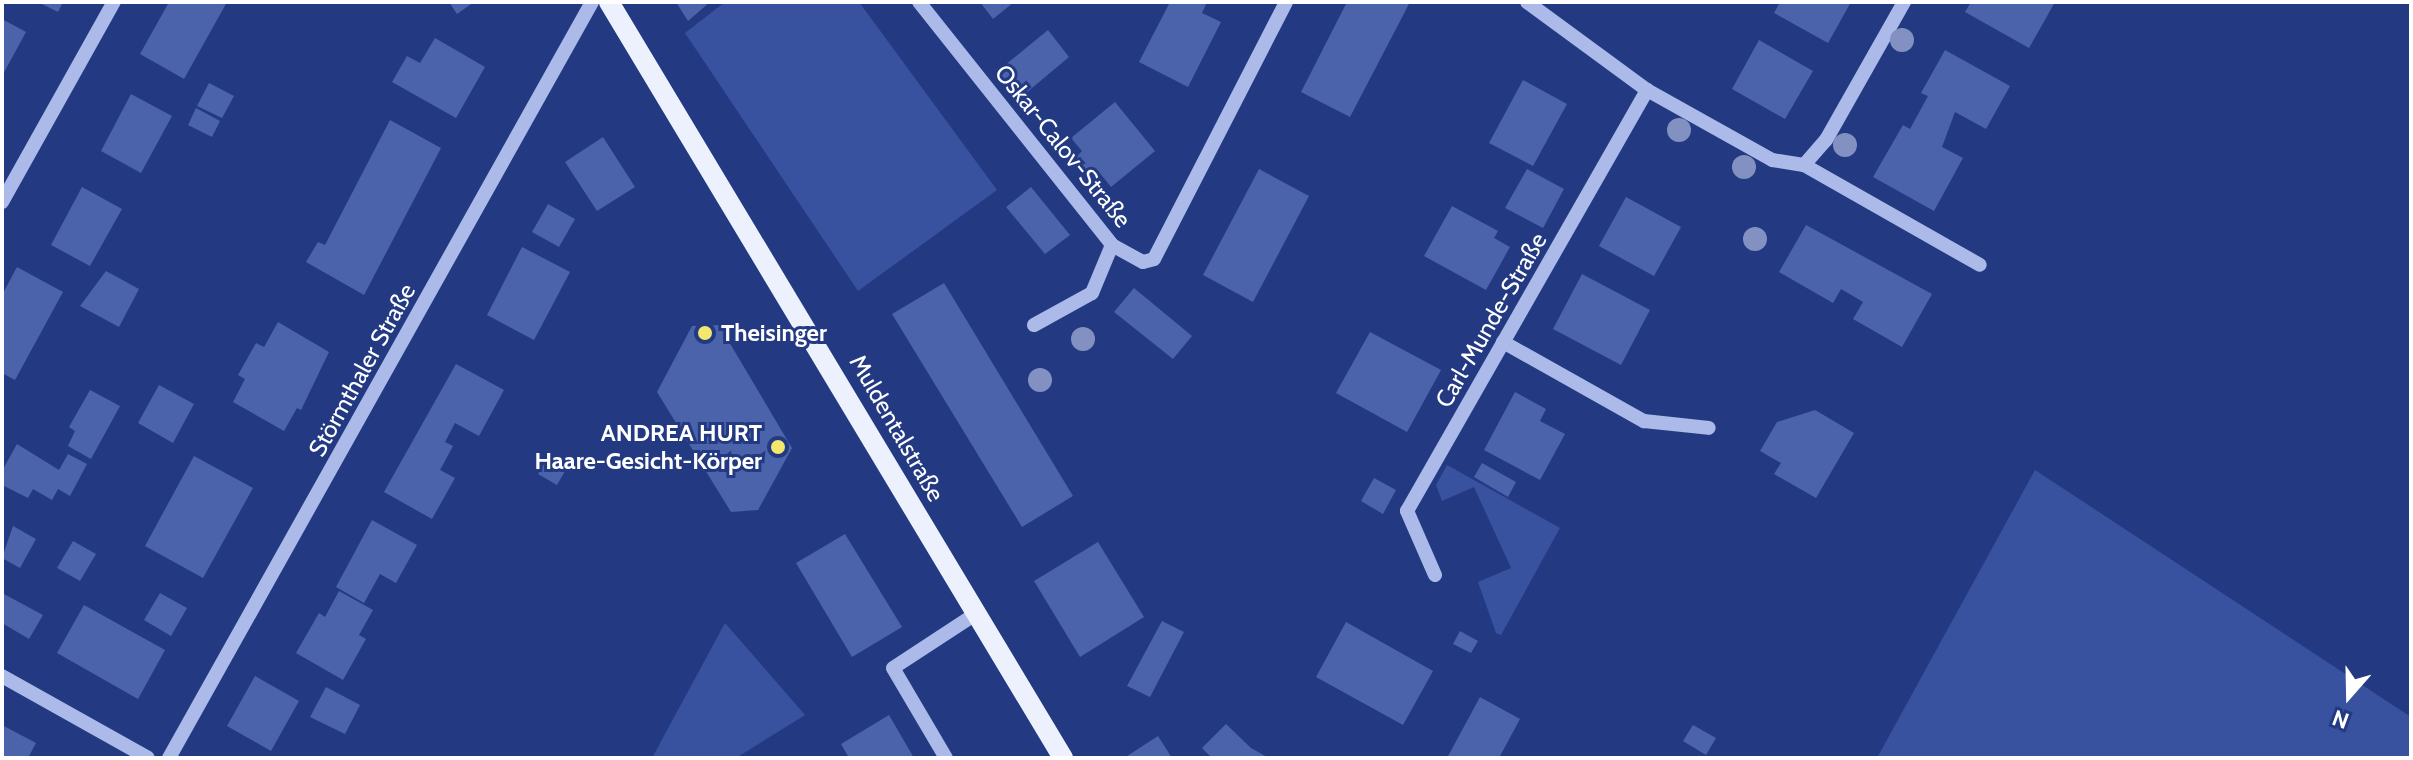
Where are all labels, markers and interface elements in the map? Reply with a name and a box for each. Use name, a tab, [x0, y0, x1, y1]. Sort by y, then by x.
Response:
street label: Oskar-Calov-Straße	[989, 59, 1137, 233]
street label: Carl-Munde-Straße	[1429, 227, 1553, 413]
street label: Störmthaler Straße	[303, 278, 421, 462]
place label: Theisinger	[721, 319, 827, 347]
marker: Theisinger	[696, 324, 714, 342]
street label: Muldentalstraße	[843, 350, 951, 506]
place label: ANDREA HURT Haare-Gesicht-Körper	[535, 419, 762, 475]
marker: ANDREA HURT Haare-Gesicht-Körper	[769, 438, 787, 456]
north arrow	[2309, 656, 2389, 736]
text: N	[2329, 704, 2353, 734]

